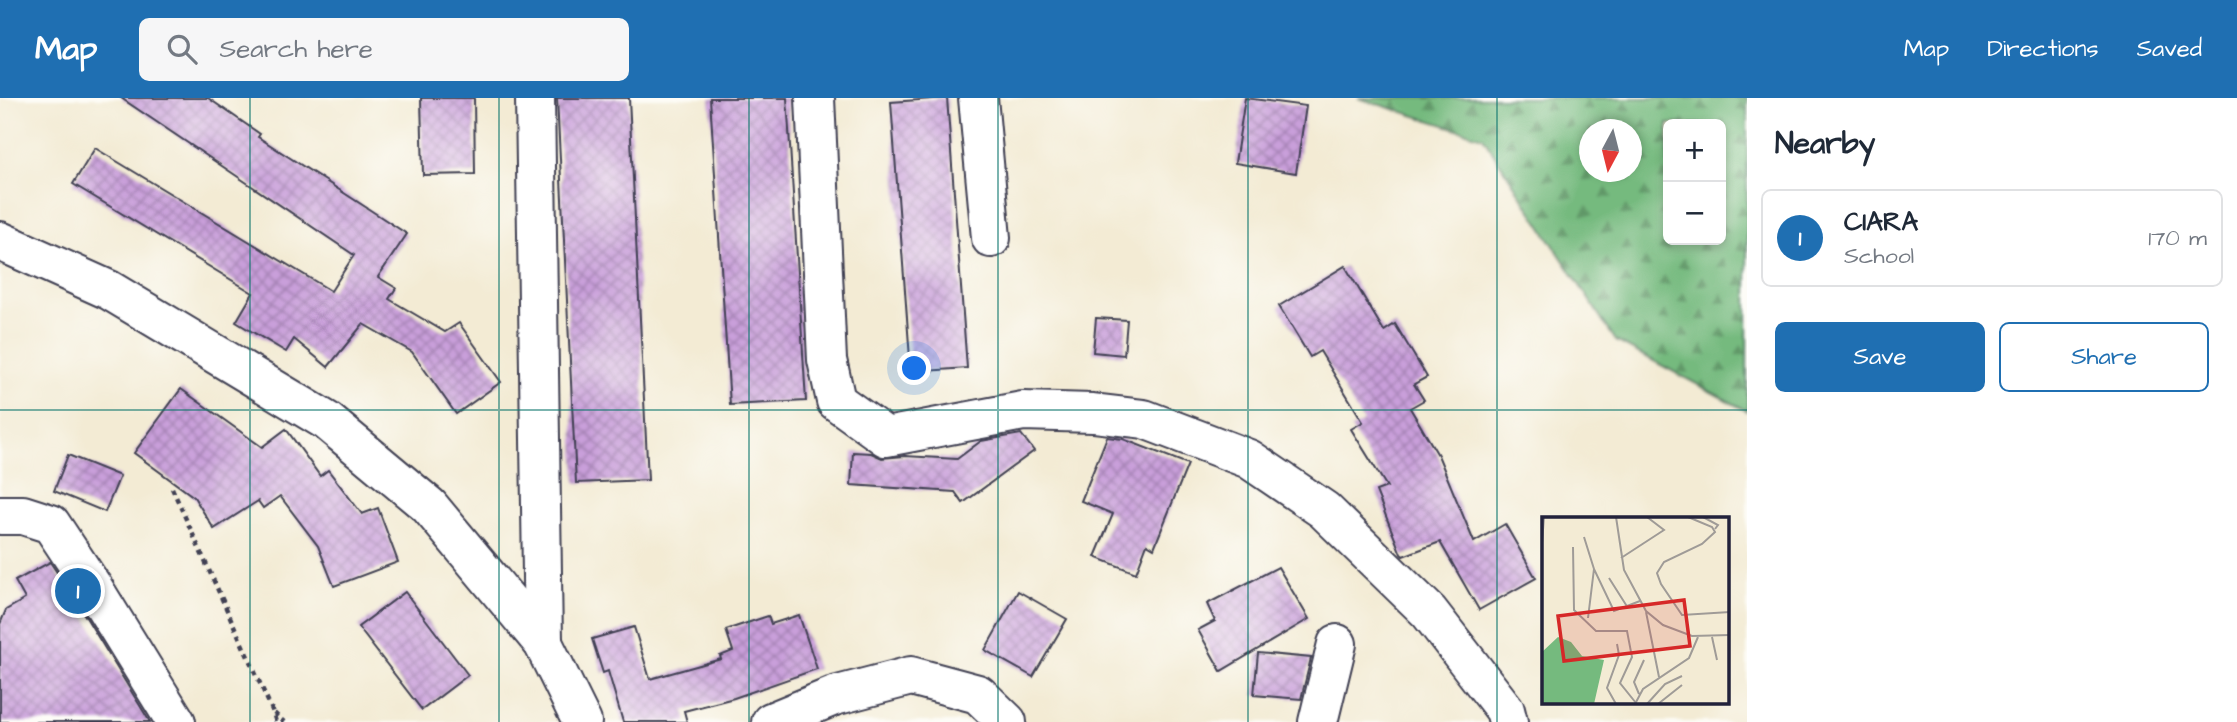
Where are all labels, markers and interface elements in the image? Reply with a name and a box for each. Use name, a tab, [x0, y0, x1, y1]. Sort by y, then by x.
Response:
search box	[139, 18, 629, 81]
text: Map	[35, 26, 97, 72]
icon: search	[163, 30, 201, 68]
text: Search here	[219, 31, 373, 67]
text: Map	[1904, 32, 1949, 66]
text: Directions	[1987, 32, 2099, 66]
text: Saved	[2137, 32, 2202, 66]
north arrow	[1579, 119, 1642, 182]
map controls	[1663, 119, 1726, 245]
button: +	[1663, 119, 1726, 182]
text: Nearby	[1775, 123, 1875, 165]
button: −	[1663, 182, 1726, 245]
text: CIARA	[1844, 204, 1918, 240]
text: 1	[1799, 222, 1801, 254]
text: 170 m	[2148, 222, 2207, 254]
text: School	[1844, 240, 1914, 272]
button: Save	[1775, 322, 1985, 392]
button: Share	[1999, 322, 2209, 392]
your location	[897, 351, 931, 385]
inset map	[1542, 517, 1730, 704]
pin: 1	[55, 565, 101, 617]

